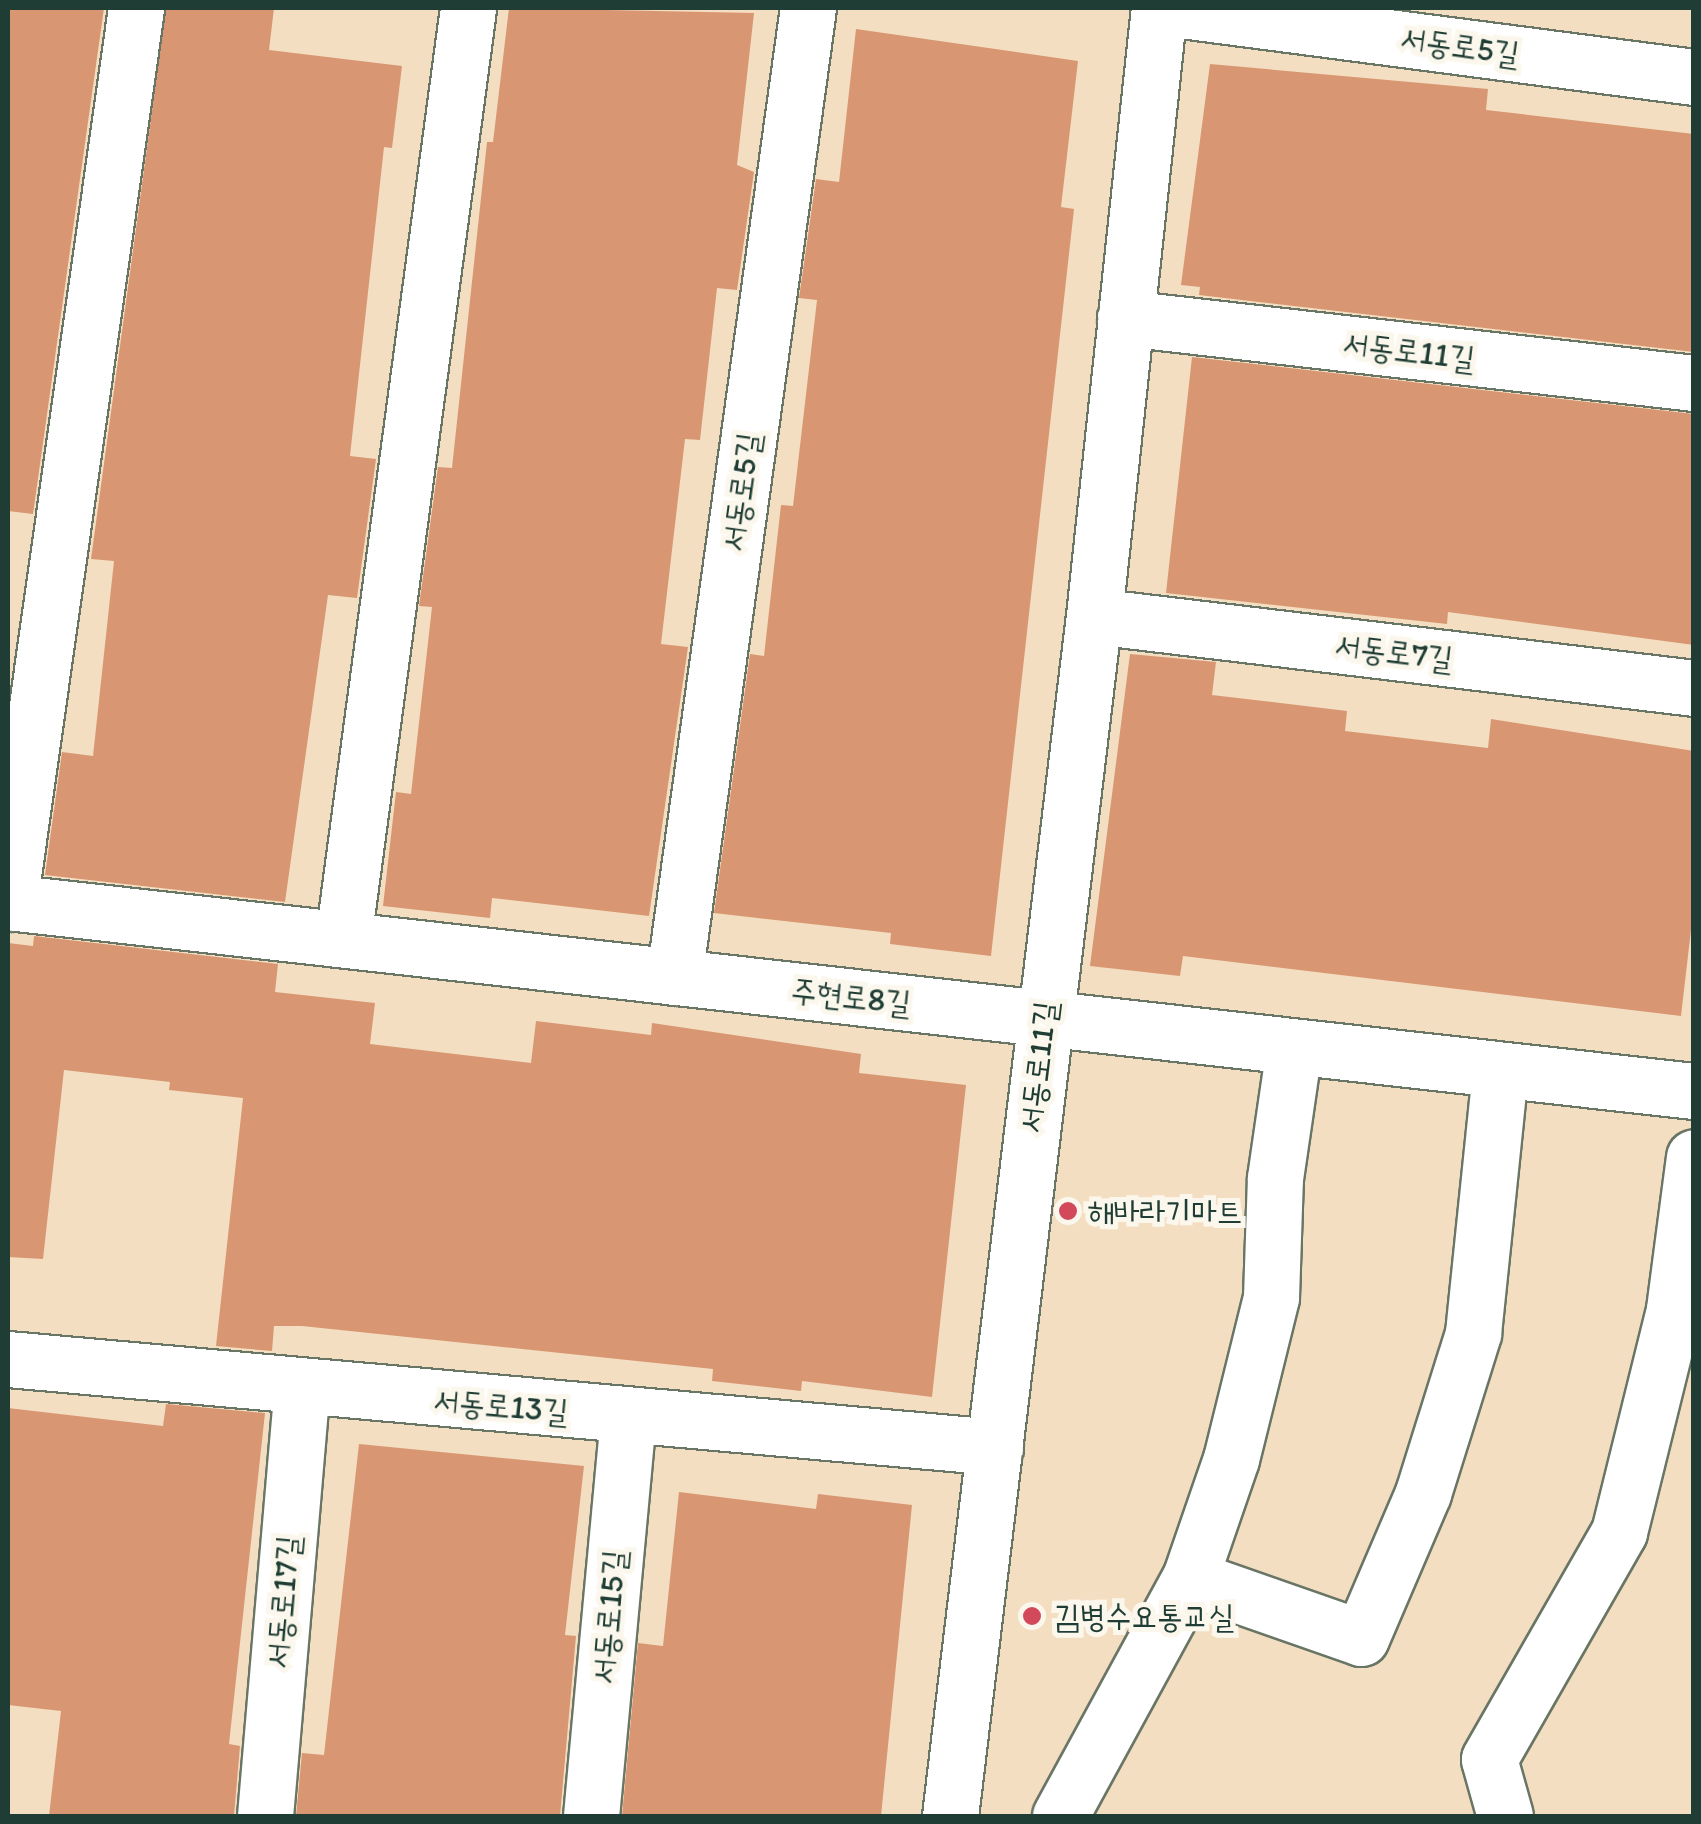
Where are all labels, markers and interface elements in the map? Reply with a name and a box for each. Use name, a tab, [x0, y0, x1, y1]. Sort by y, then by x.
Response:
street label: 서동로5길	[1398, 19, 1522, 73]
street label: 서동로11길	[1341, 324, 1477, 378]
street label: 서동로5길	[714, 430, 768, 554]
street label: 서동로7길	[1333, 626, 1455, 678]
street label: 주현로8길	[789, 972, 913, 1022]
street label: 서동로11길	[1011, 999, 1065, 1135]
place label: 해바라기마트	[1088, 1192, 1242, 1230]
marker: 해바라기마트	[1057, 1200, 1079, 1222]
street label: 서동로13길	[432, 1381, 570, 1431]
street label: 서동로17길	[258, 1534, 308, 1670]
street label: 서동로15길	[584, 1548, 634, 1686]
place label: 김병수요통교실	[1054, 1597, 1234, 1635]
marker: 김병수요통교실	[1019, 1603, 1045, 1629]

